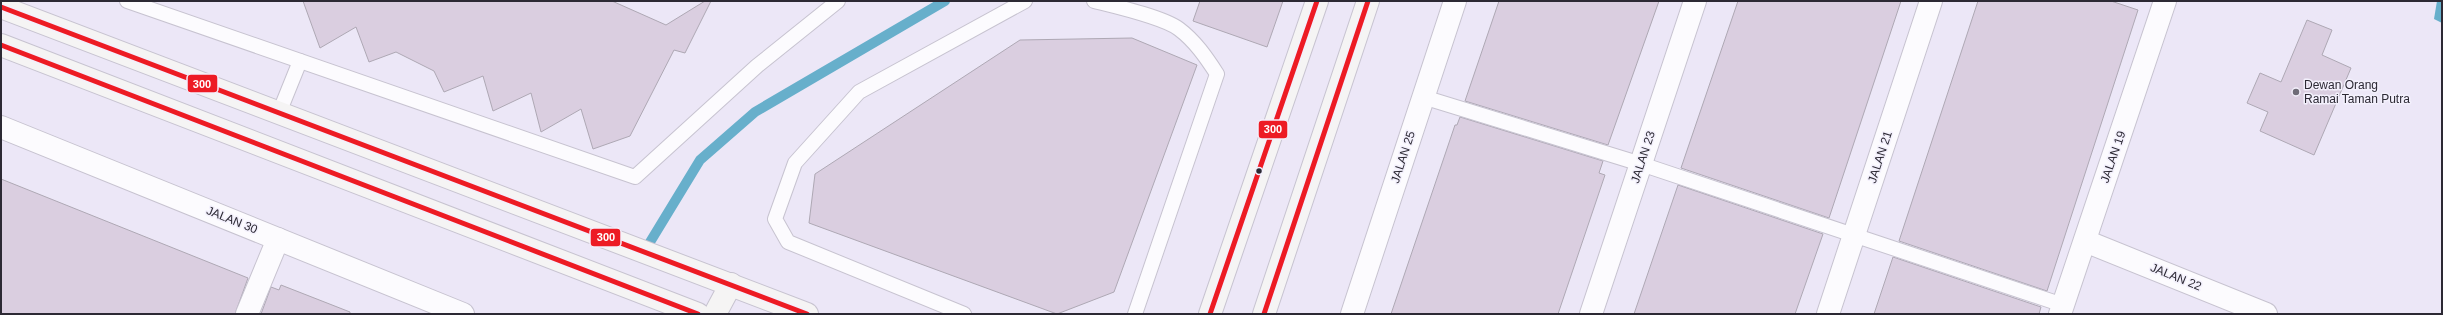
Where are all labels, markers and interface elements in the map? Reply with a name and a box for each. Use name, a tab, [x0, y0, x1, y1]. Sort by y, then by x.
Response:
line badge: 300	[187, 74, 218, 93]
text: 300	[193, 78, 211, 90]
place label: Dewan Orang Ramai Taman Putra	[2304, 78, 2410, 106]
marker: Dewan Orang Ramai Taman Putra	[2291, 87, 2301, 97]
line badge: 300	[1258, 120, 1288, 139]
text: 300	[1264, 123, 1282, 135]
street label: JALAN 25	[1388, 129, 1418, 185]
street label: JALAN 23	[1628, 129, 1658, 185]
street label: JALAN 21	[1865, 129, 1895, 185]
street label: JALAN 19	[2098, 129, 2129, 185]
unlabelled marker	[1254, 166, 1264, 176]
street label: JALAN 30	[204, 203, 260, 237]
line badge: 300	[590, 228, 621, 247]
text: 300	[597, 231, 615, 243]
street label: JALAN 22	[2148, 260, 2204, 294]

